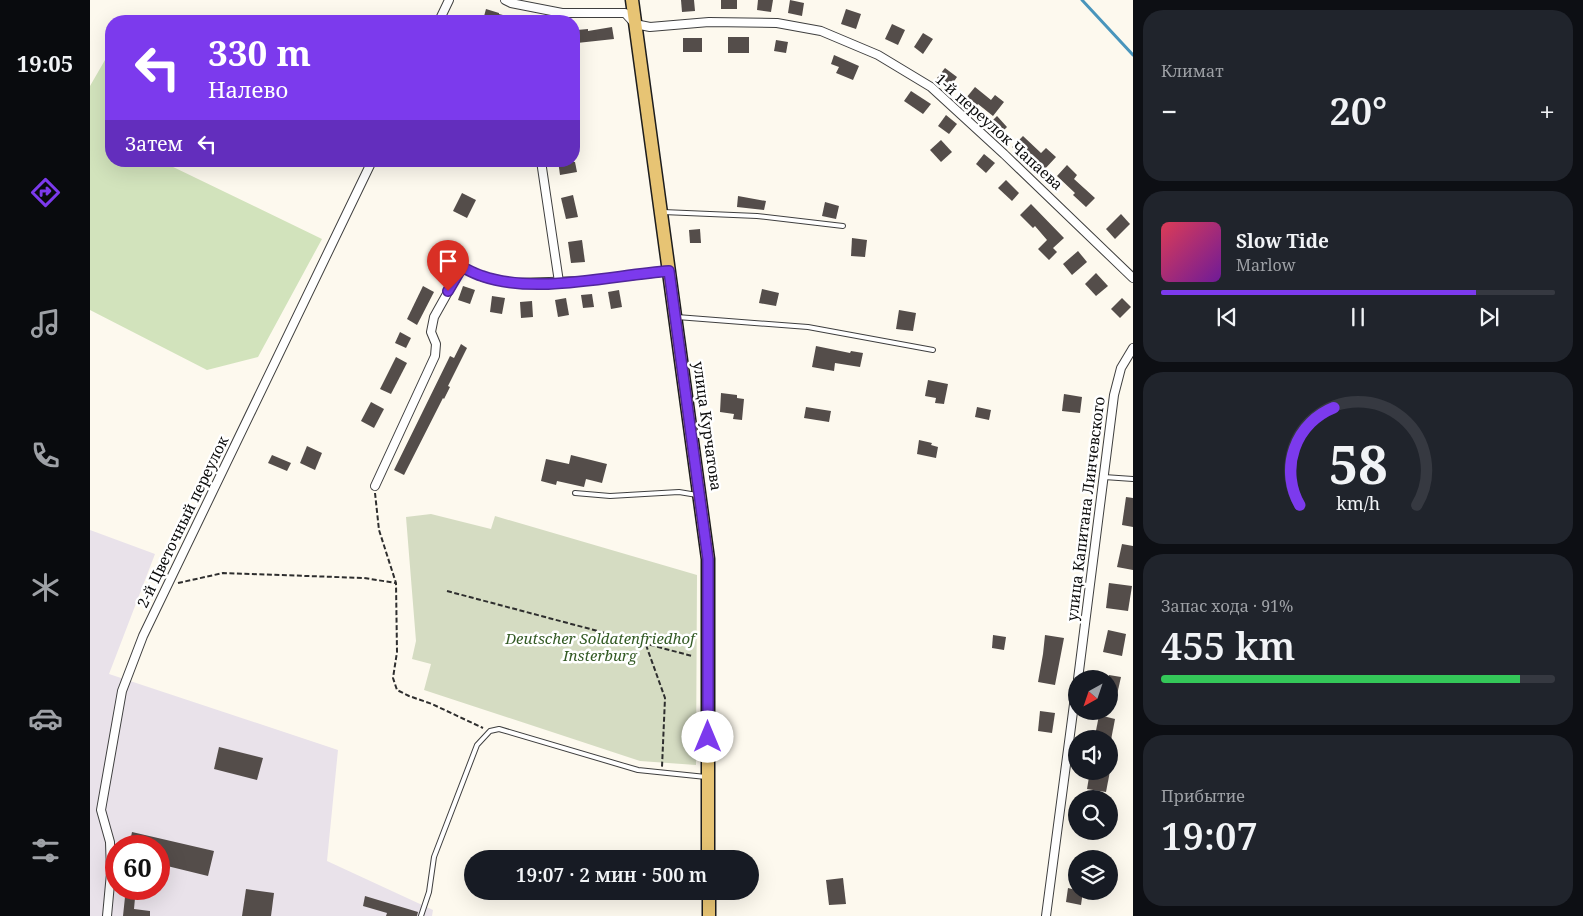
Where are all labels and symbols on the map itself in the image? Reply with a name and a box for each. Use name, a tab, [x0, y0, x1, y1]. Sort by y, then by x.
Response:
street label: 1-й переулок Чапаева	[932, 69, 1068, 194]
pin	[427, 240, 469, 291]
street label: улица Курчатова	[689, 360, 727, 492]
street label: улица Капитана Линчевского	[1061, 395, 1109, 622]
street label: 2-й Цветочный переулок	[132, 432, 232, 611]
park label: Deutscher Soldatenfriedhof Insterburg	[504, 628, 698, 665]
north arrow	[1068, 670, 1118, 720]
position arrow	[681, 710, 733, 762]
speed limit sign: 60	[105, 835, 170, 900]

